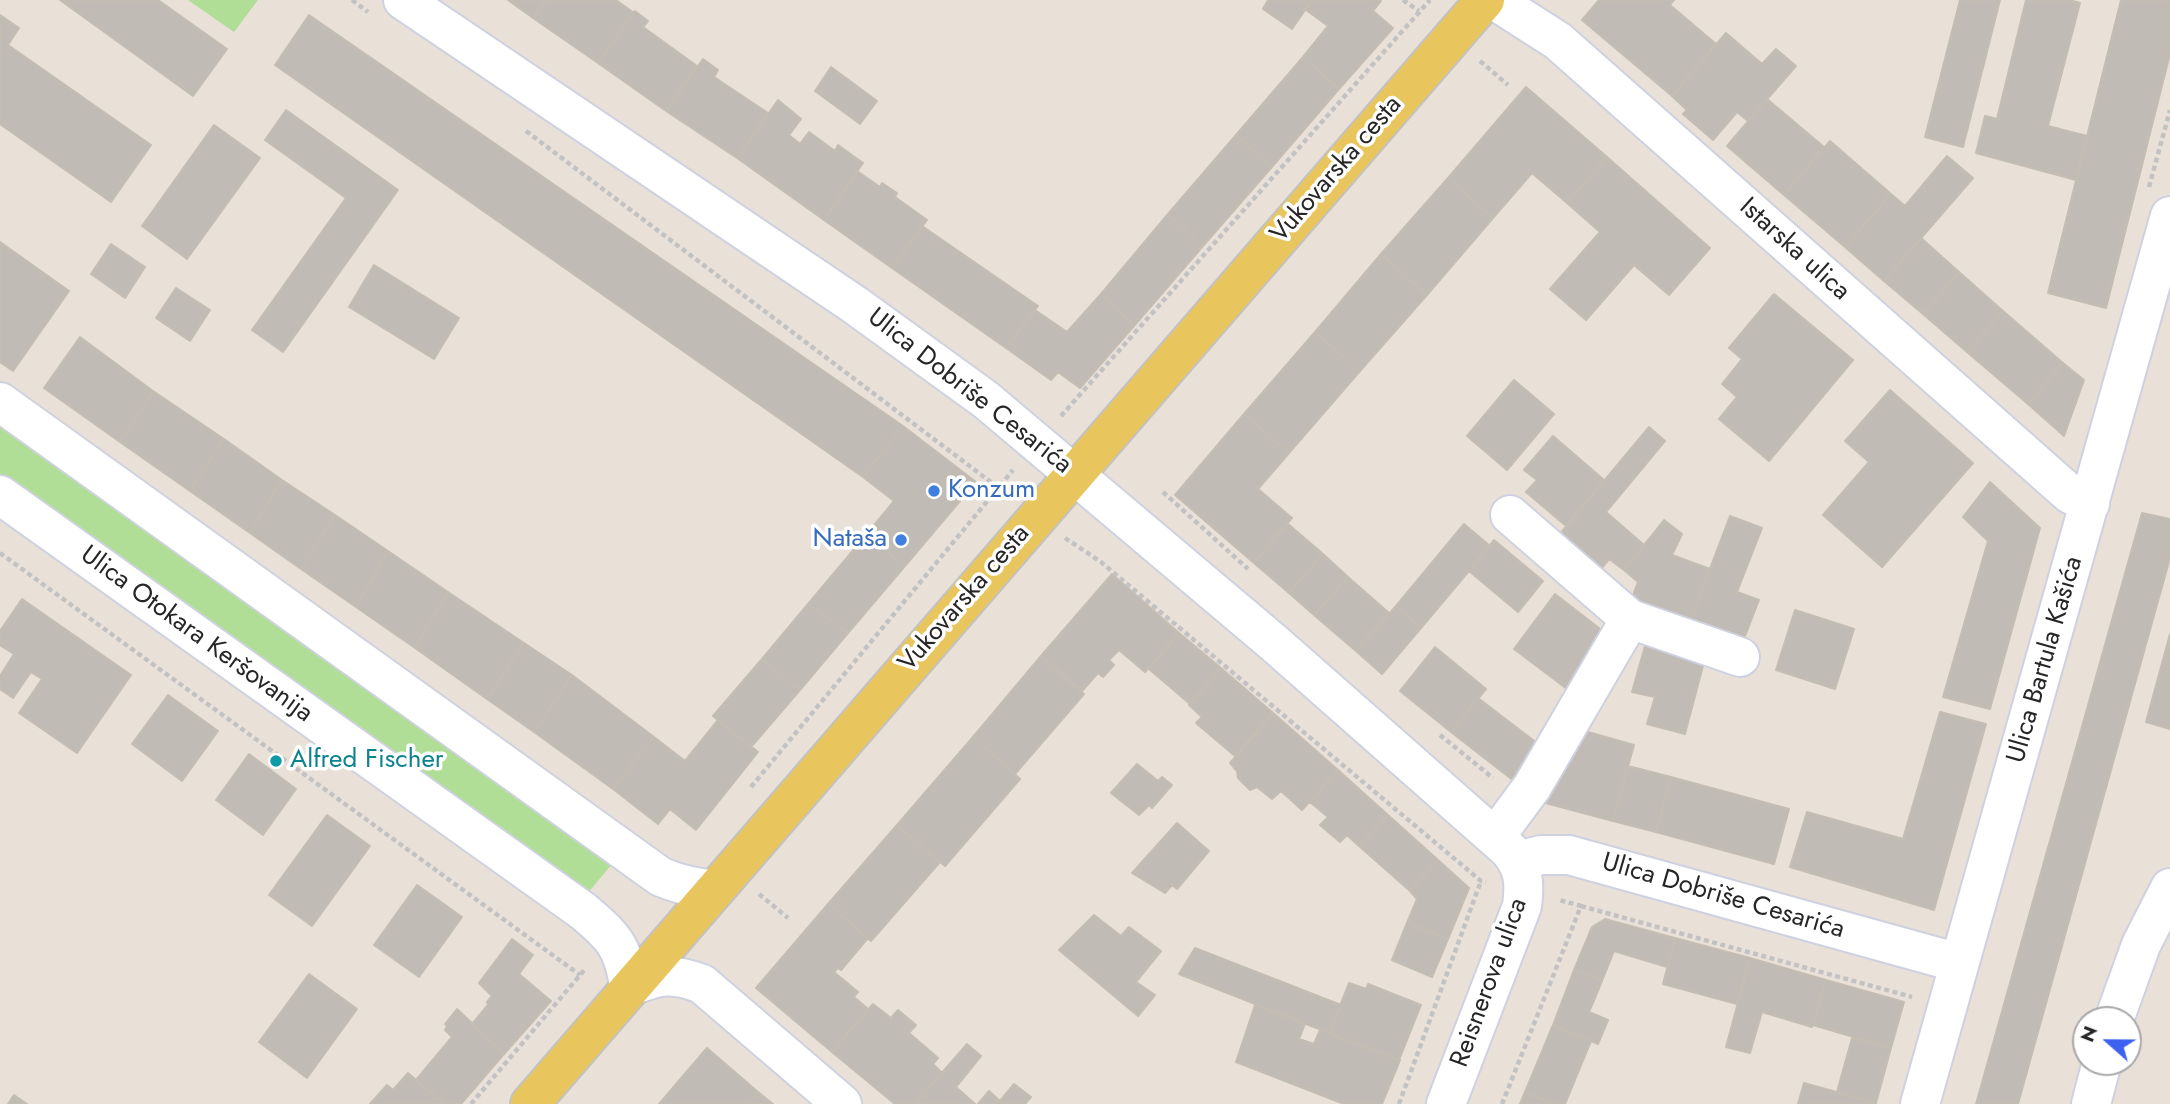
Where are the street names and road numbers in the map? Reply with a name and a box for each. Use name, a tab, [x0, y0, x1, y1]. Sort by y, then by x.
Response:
street label: Vukovarska cesta	[1265, 90, 1409, 250]
street label: Istarska ulica	[1732, 192, 1856, 308]
street label: Ulica Dobriše Cesarića	[861, 303, 1077, 481]
street label: Vukovarska cesta	[893, 519, 1037, 679]
street label: Ulica Otokara Keršovanija	[74, 540, 318, 730]
street label: Ulica Bartula Kašića	[2002, 553, 2090, 767]
street label: Ulica Dobriše Cesarića	[1598, 847, 1848, 947]
street label: Reisnerova ulica	[1445, 894, 1535, 1072]

